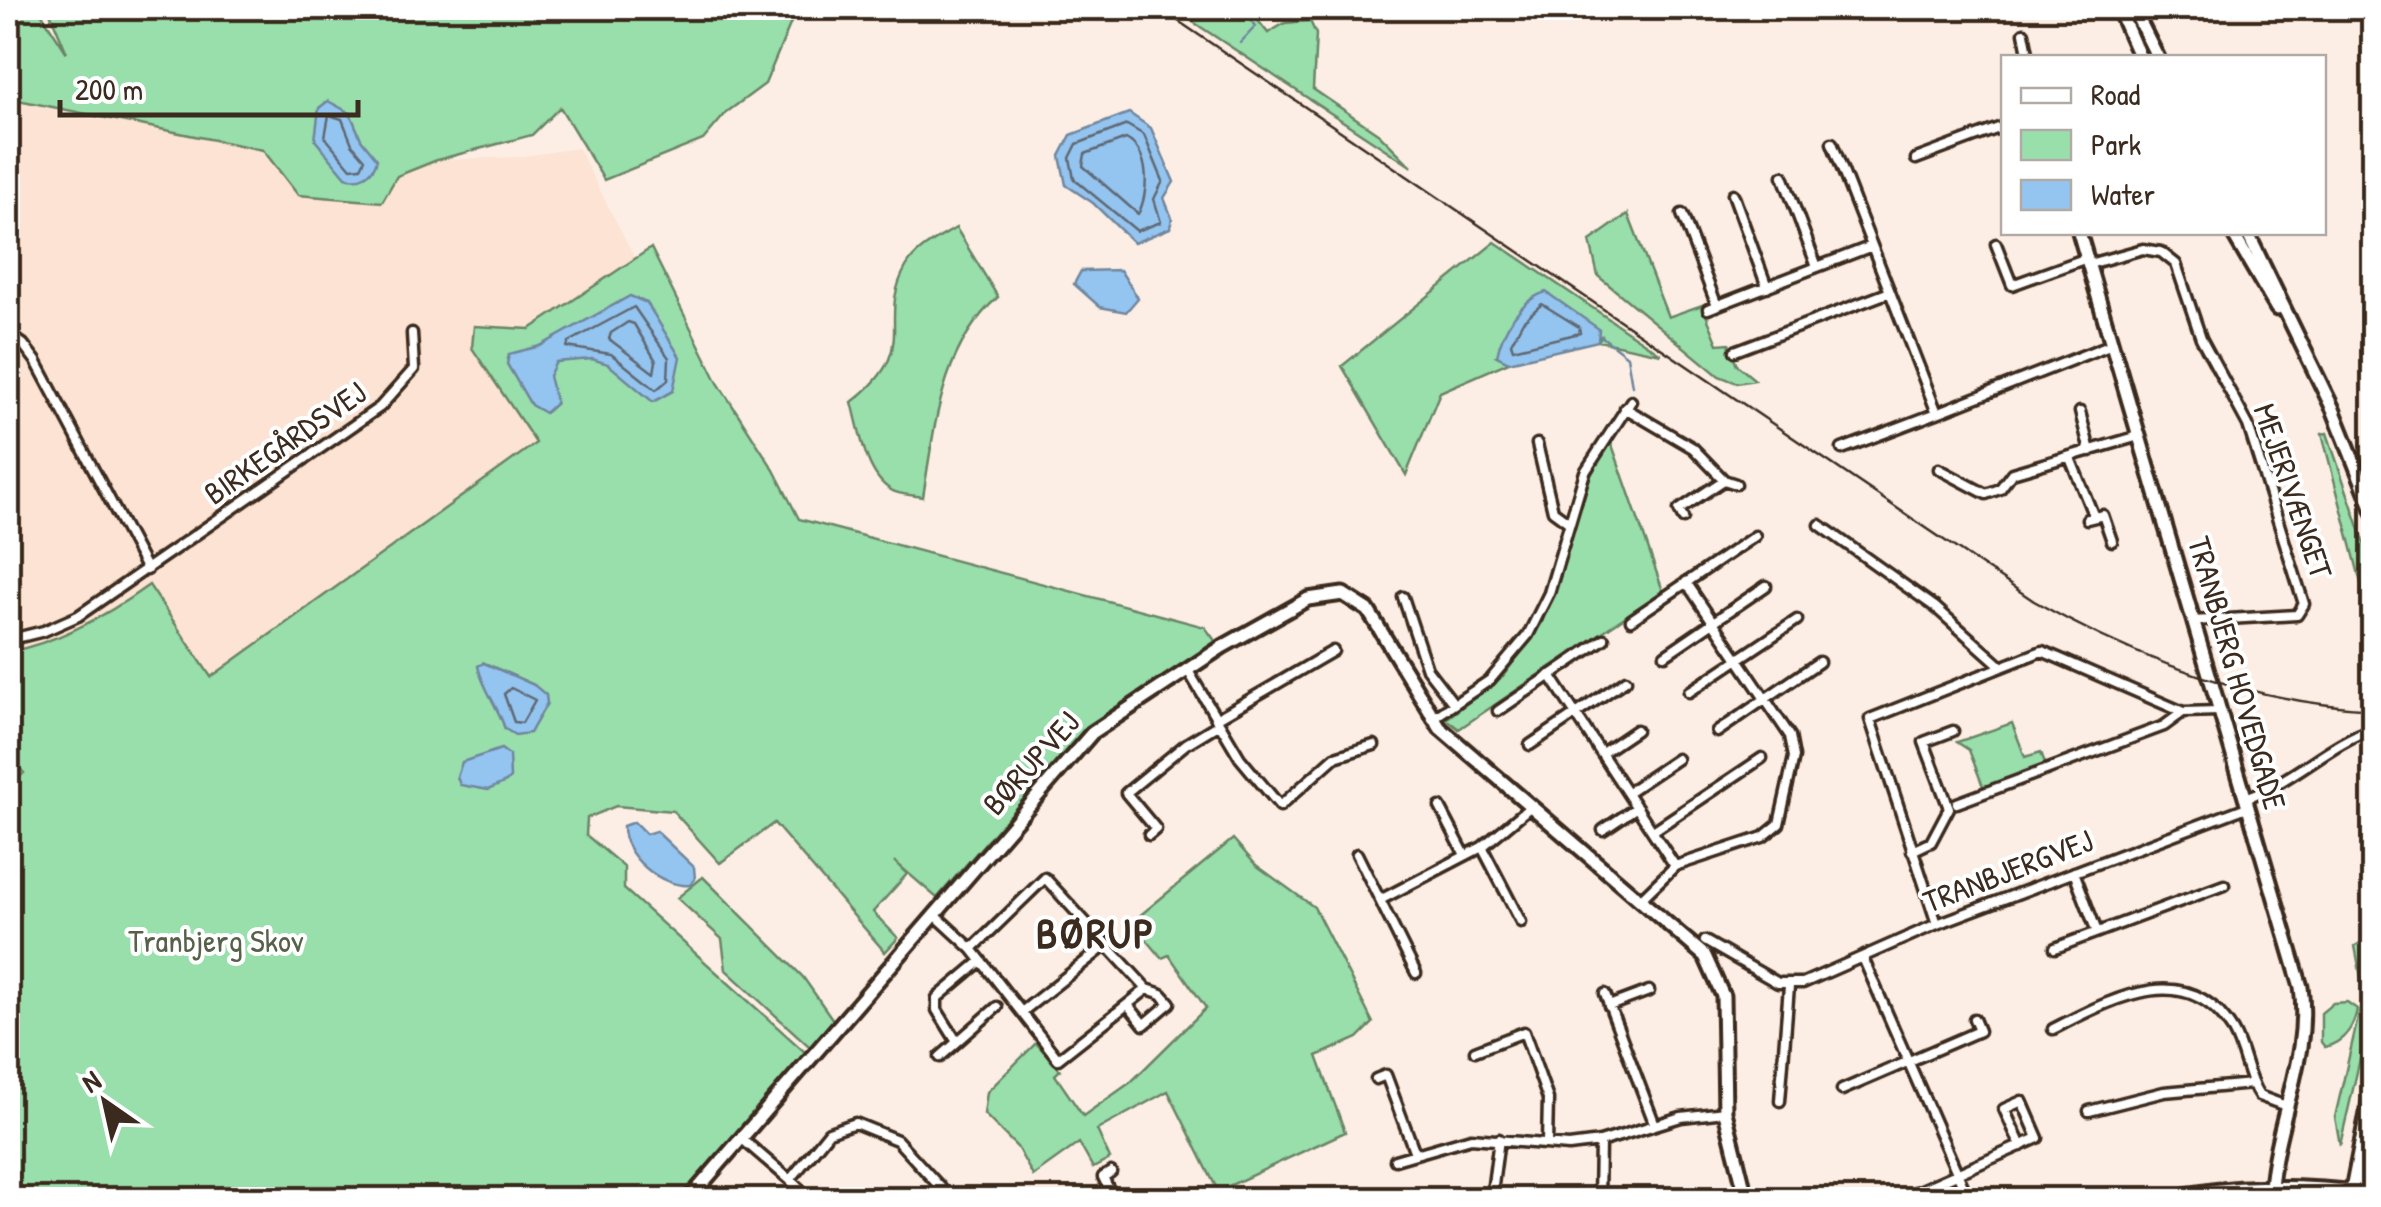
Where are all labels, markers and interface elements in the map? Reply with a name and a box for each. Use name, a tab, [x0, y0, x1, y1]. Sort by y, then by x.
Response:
scale bar	[60, 55, 358, 117]
legend	[2001, 55, 2326, 235]
text: 200 m	[75, 69, 143, 109]
text: Road	[2091, 74, 2140, 114]
text: Park	[2091, 124, 2141, 164]
text: Water	[2091, 174, 2156, 214]
street label: BIRKEGÅRDSVEJ	[195, 371, 374, 514]
street label: MEJERIVÆNGET	[2244, 398, 2344, 585]
street label: TRANBJERG HOVEDGADE	[2178, 531, 2297, 814]
street label: BØRUPVEJ	[973, 702, 1089, 824]
street label: TRANBJERGVEJ	[1917, 819, 2099, 923]
district label: BØRUP	[1036, 904, 1156, 961]
park label: Tranbjerg Skov	[128, 919, 304, 962]
north arrow	[55, 1052, 155, 1152]
text: N	[74, 1061, 108, 1101]

